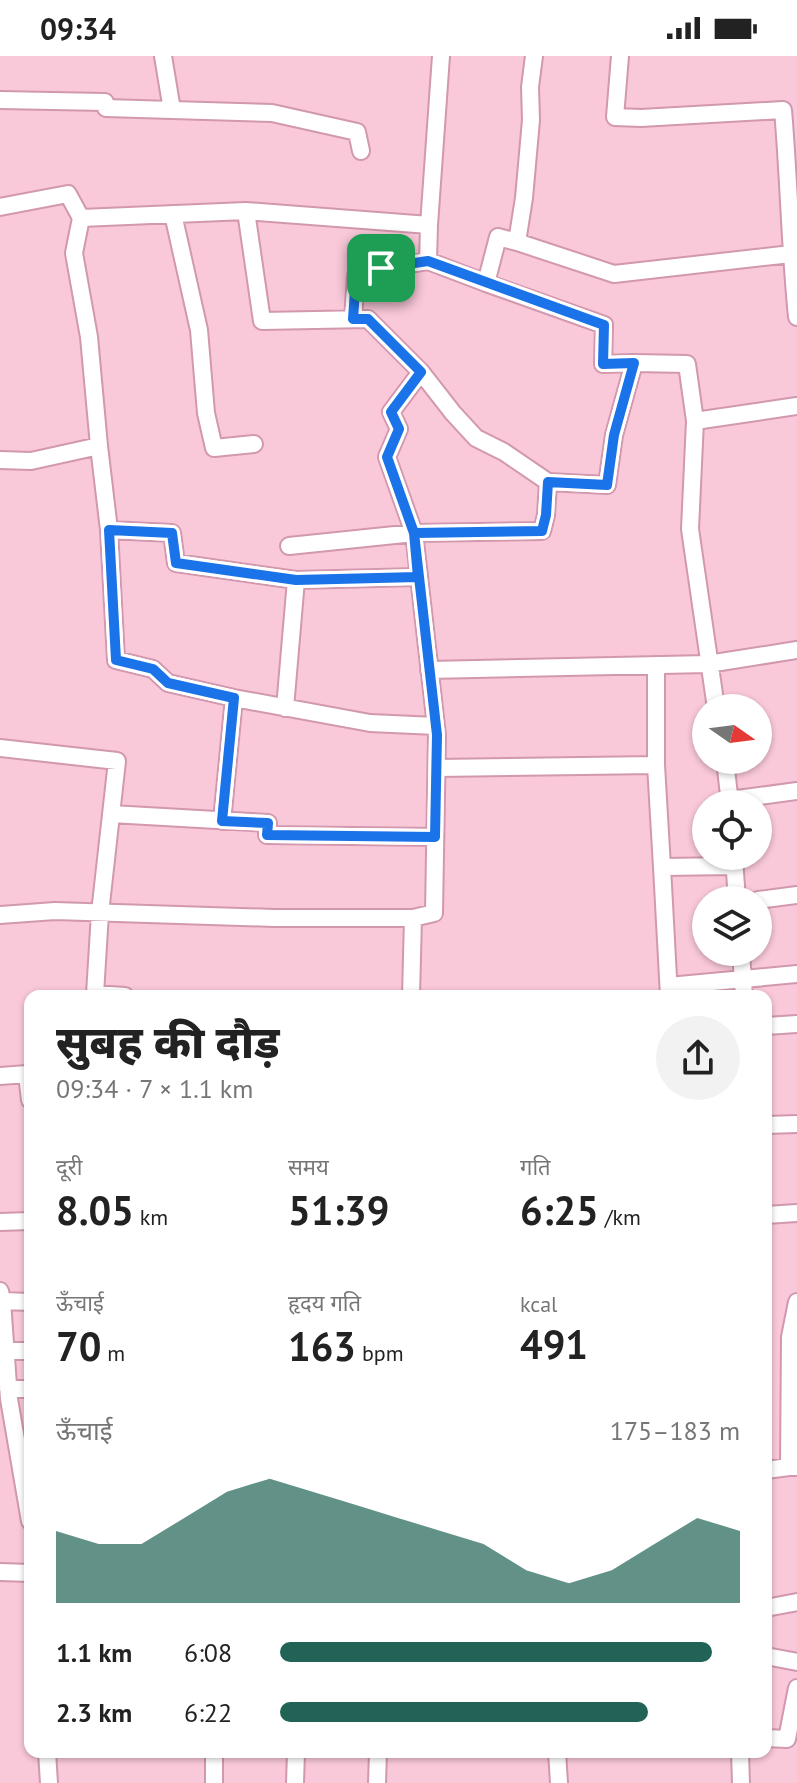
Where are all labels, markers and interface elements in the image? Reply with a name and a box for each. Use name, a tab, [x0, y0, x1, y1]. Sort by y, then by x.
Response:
text: 09:34	[40, 9, 116, 48]
pin	[347, 234, 415, 302]
icon: arrive	[359, 246, 403, 290]
north arrow	[692, 694, 772, 774]
map controls	[692, 694, 772, 966]
button: locate	[692, 790, 772, 870]
button: layers	[692, 886, 772, 966]
text: सुबह की दौड़	[56, 1013, 280, 1070]
button: share	[656, 1016, 740, 1100]
text: 09:34 · 7 × 1.1 km	[56, 1072, 253, 1105]
text: दूरी	[56, 1153, 82, 1181]
text: समय	[288, 1153, 329, 1181]
text: गति	[520, 1153, 551, 1181]
text: 8.05	[56, 1184, 134, 1236]
text: 51:39	[288, 1184, 389, 1236]
text: 6:25	[520, 1184, 599, 1236]
text: km	[134, 1203, 168, 1231]
text: /km	[599, 1203, 641, 1231]
text: ऊँचाई	[56, 1289, 104, 1317]
text: हृदय गति	[288, 1289, 361, 1317]
text: kcal	[520, 1290, 558, 1318]
text: 491	[520, 1318, 588, 1370]
text: 70	[56, 1320, 101, 1372]
text: 163	[288, 1320, 356, 1372]
text: m	[101, 1339, 125, 1367]
text: bpm	[356, 1339, 404, 1367]
text: ऊँचाई	[56, 1414, 112, 1447]
text: 175–183 m	[610, 1414, 740, 1447]
text: 1.1 km	[56, 1636, 132, 1669]
text: 6:08	[184, 1636, 232, 1669]
text: 2.3 km	[56, 1696, 132, 1729]
text: 6:22	[184, 1696, 232, 1729]

